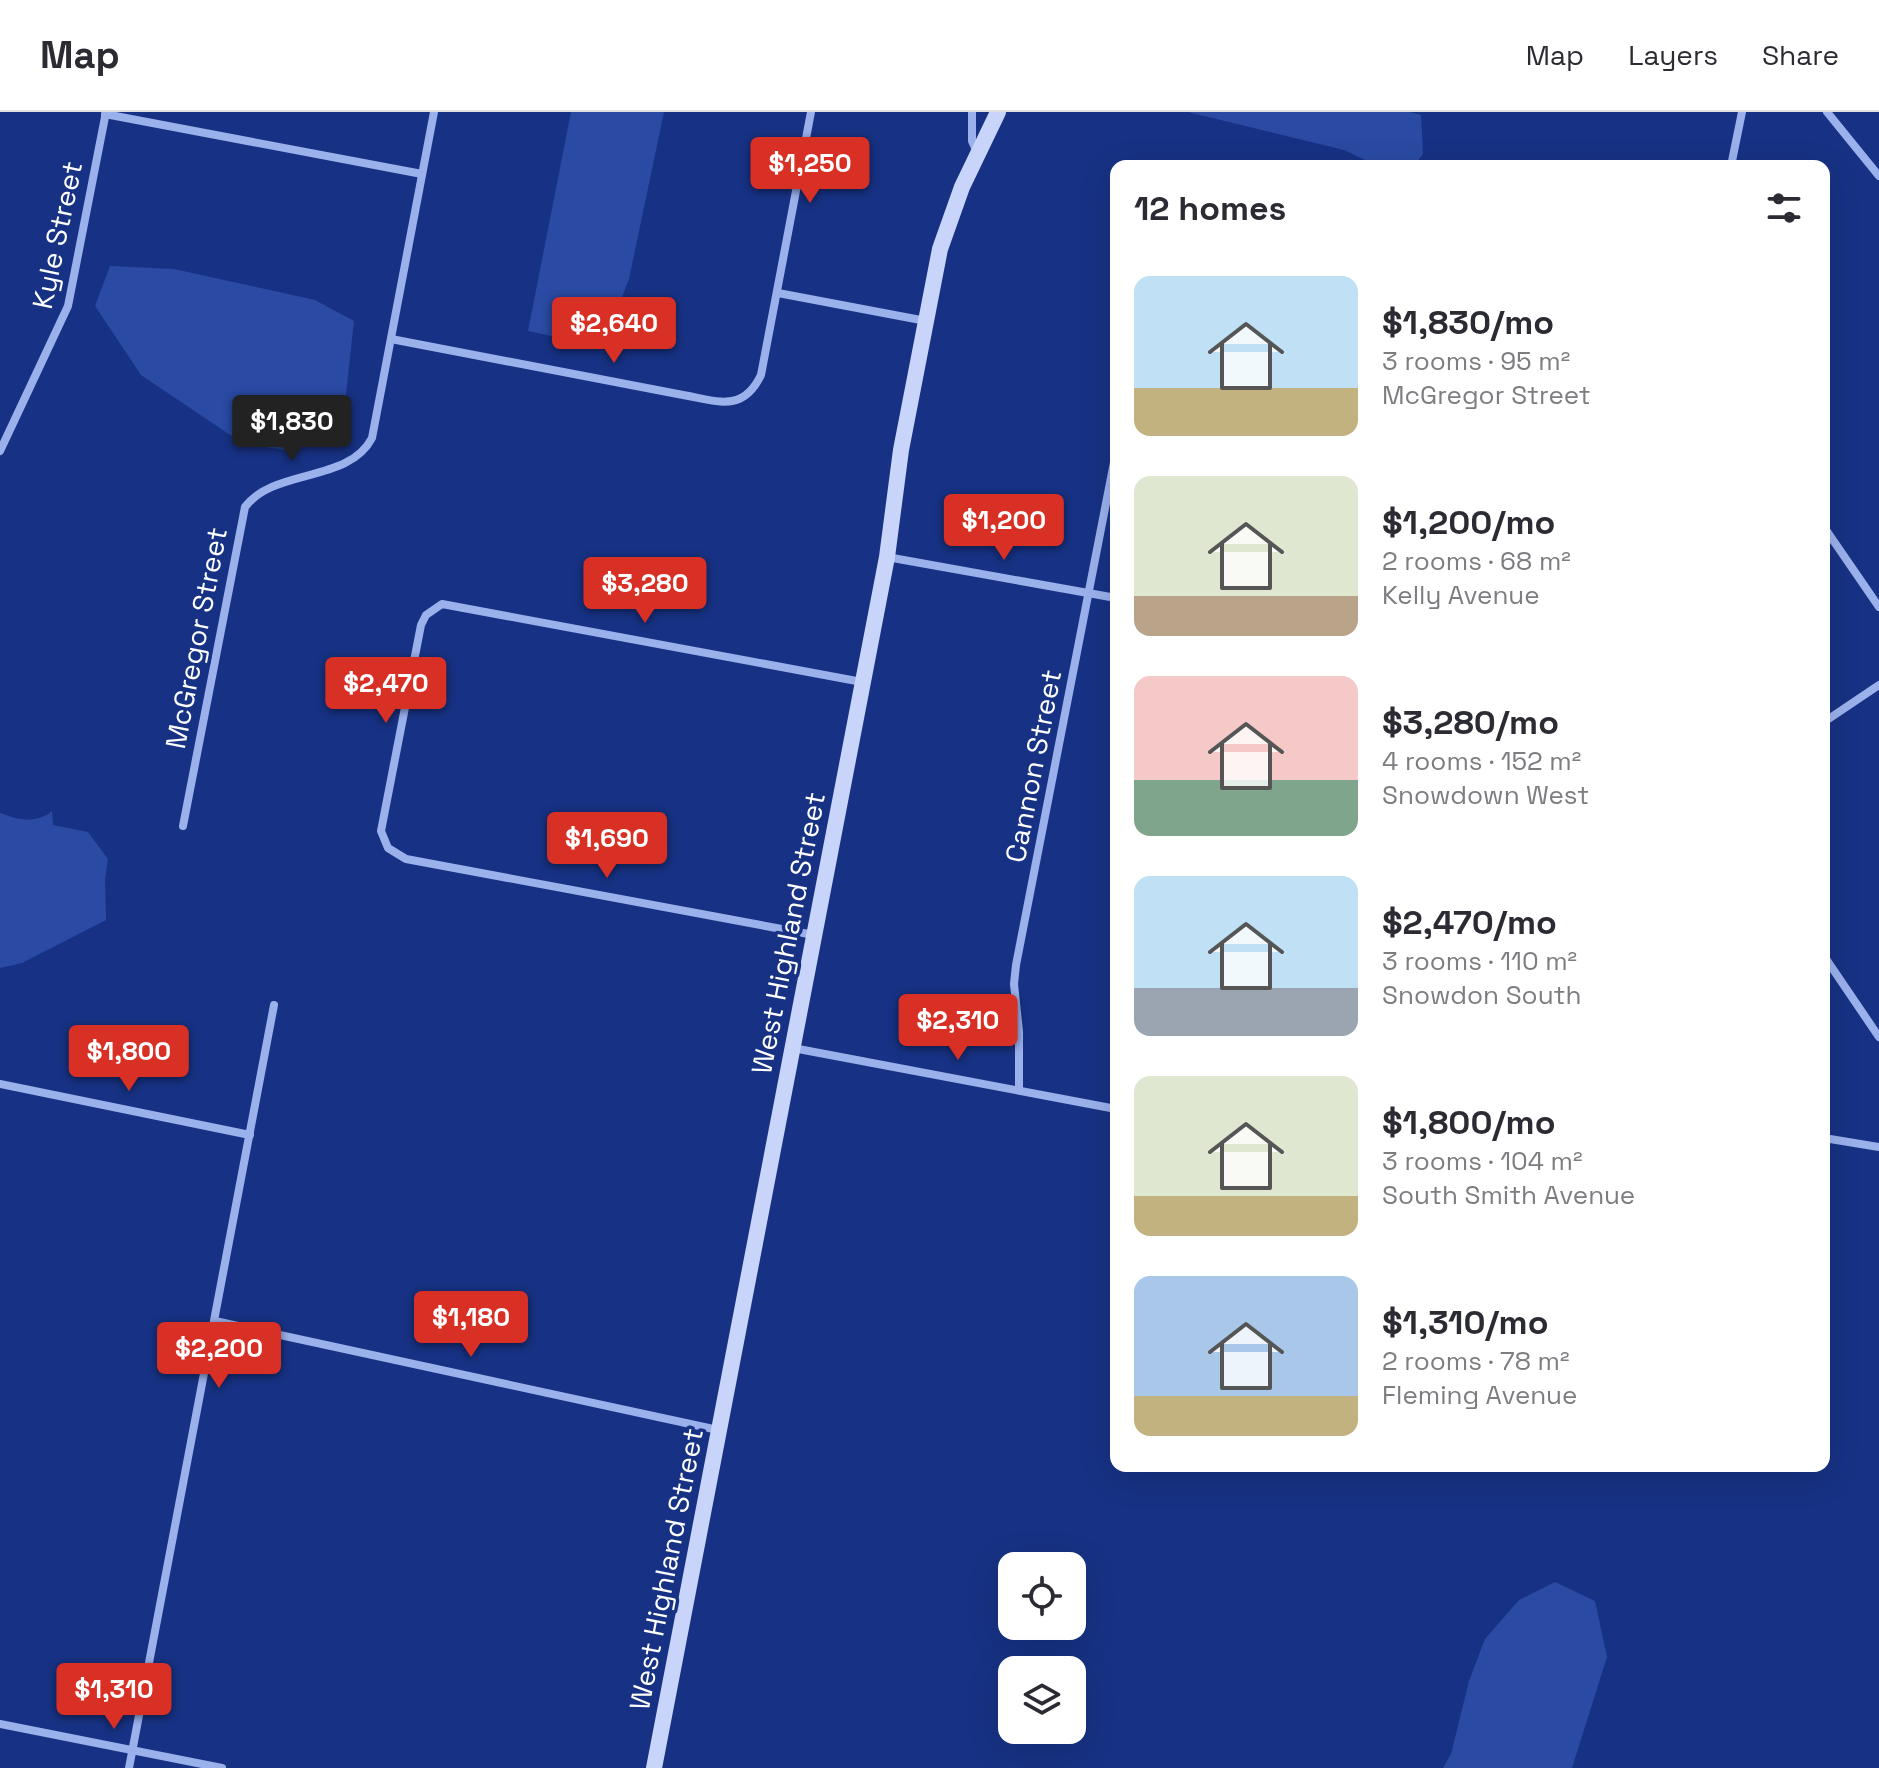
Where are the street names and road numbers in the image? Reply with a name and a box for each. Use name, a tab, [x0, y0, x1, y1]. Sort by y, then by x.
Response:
street label: Kyle Street	[24, 158, 90, 312]
street label: McGregor Street	[157, 524, 235, 752]
street label: Cannon Street	[997, 667, 1069, 865]
street label: West Highland Street	[743, 789, 833, 1077]
street label: West Highland Street	[621, 1425, 711, 1713]

